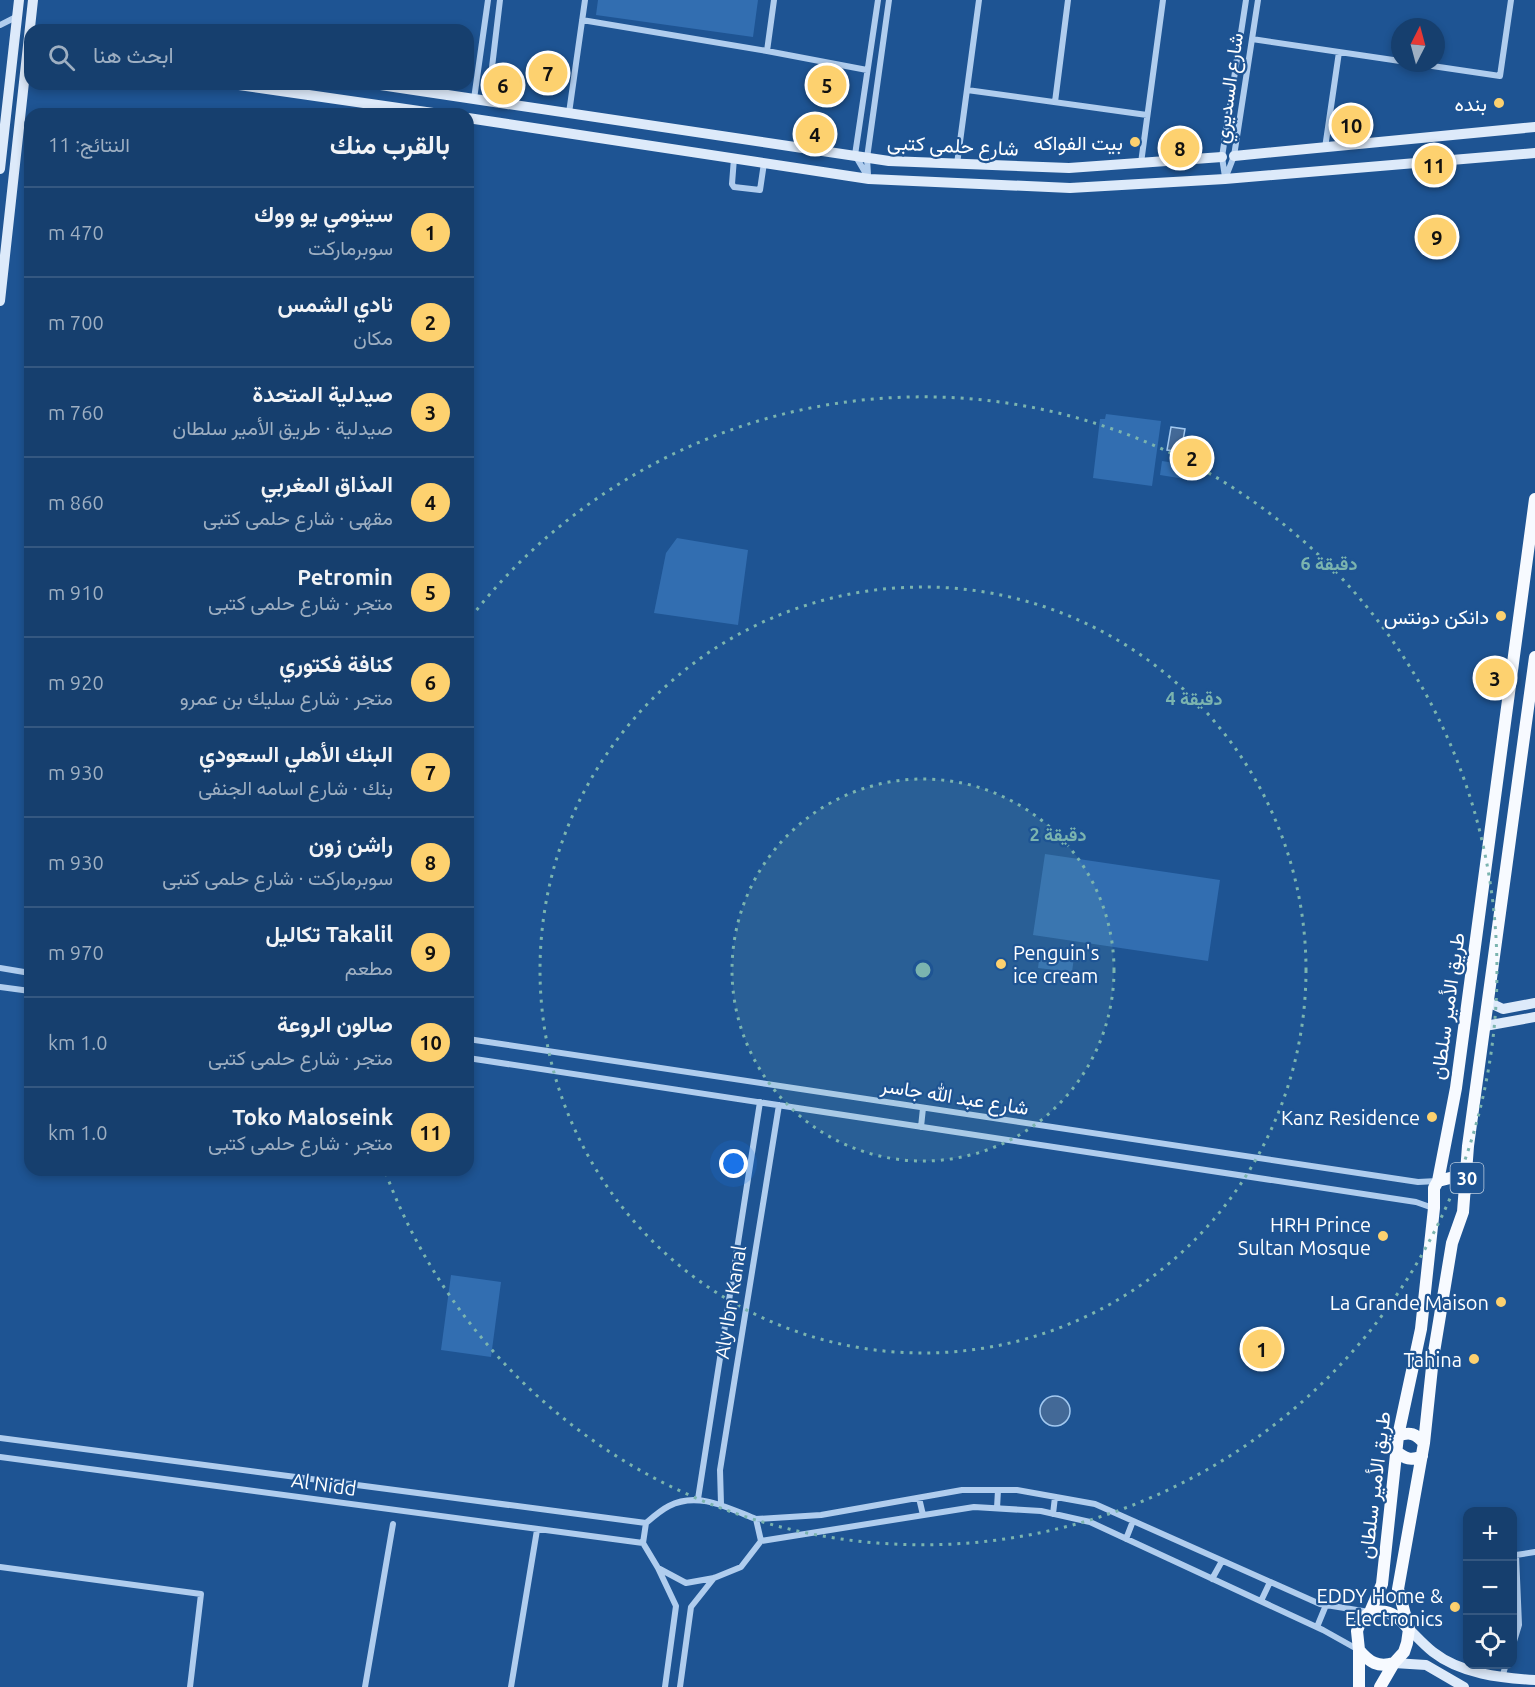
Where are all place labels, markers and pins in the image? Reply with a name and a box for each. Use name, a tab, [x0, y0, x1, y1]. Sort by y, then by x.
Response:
pin: 7	[528, 50, 568, 96]
pin: 6	[484, 62, 522, 107]
pin: 5	[808, 62, 846, 107]
place label: بنده	[1454, 92, 1487, 116]
marker: بنده	[1492, 96, 1506, 110]
pin: 10	[1332, 102, 1370, 148]
pin: 4	[796, 112, 834, 156]
pin: 8	[1160, 126, 1200, 170]
place label: بيت الفواكه	[1034, 131, 1123, 156]
marker: بيت الفواكه	[1128, 135, 1142, 149]
pin: 11	[1414, 142, 1454, 188]
pin: 9	[1418, 214, 1456, 260]
pin: 2	[1172, 436, 1212, 480]
place label: دانكن دونتس	[1384, 605, 1489, 630]
marker: دانكن دونتس	[1494, 609, 1508, 623]
pin: 3	[1476, 656, 1514, 700]
place label: Penguin's ice cream	[1013, 941, 1099, 987]
marker: Penguin's ice cream	[994, 957, 1008, 971]
centre of rings	[913, 960, 933, 980]
place label: Kanz Residence	[1281, 1106, 1420, 1129]
marker: Kanz Residence	[1425, 1110, 1439, 1124]
place label: HRH Prince Sultan Mosque	[1238, 1213, 1371, 1259]
marker: HRH Prince Sultan Mosque	[1376, 1229, 1390, 1243]
place label: La Grande Maison	[1330, 1291, 1489, 1314]
marker: La Grande Maison	[1494, 1295, 1508, 1309]
pin: 1	[1242, 1326, 1282, 1372]
place label: Tahina	[1403, 1348, 1462, 1371]
marker: Tahina	[1467, 1352, 1481, 1366]
place label: EDDY Home & Electronics	[1316, 1584, 1443, 1630]
marker: EDDY Home & Electronics	[1448, 1600, 1462, 1614]

